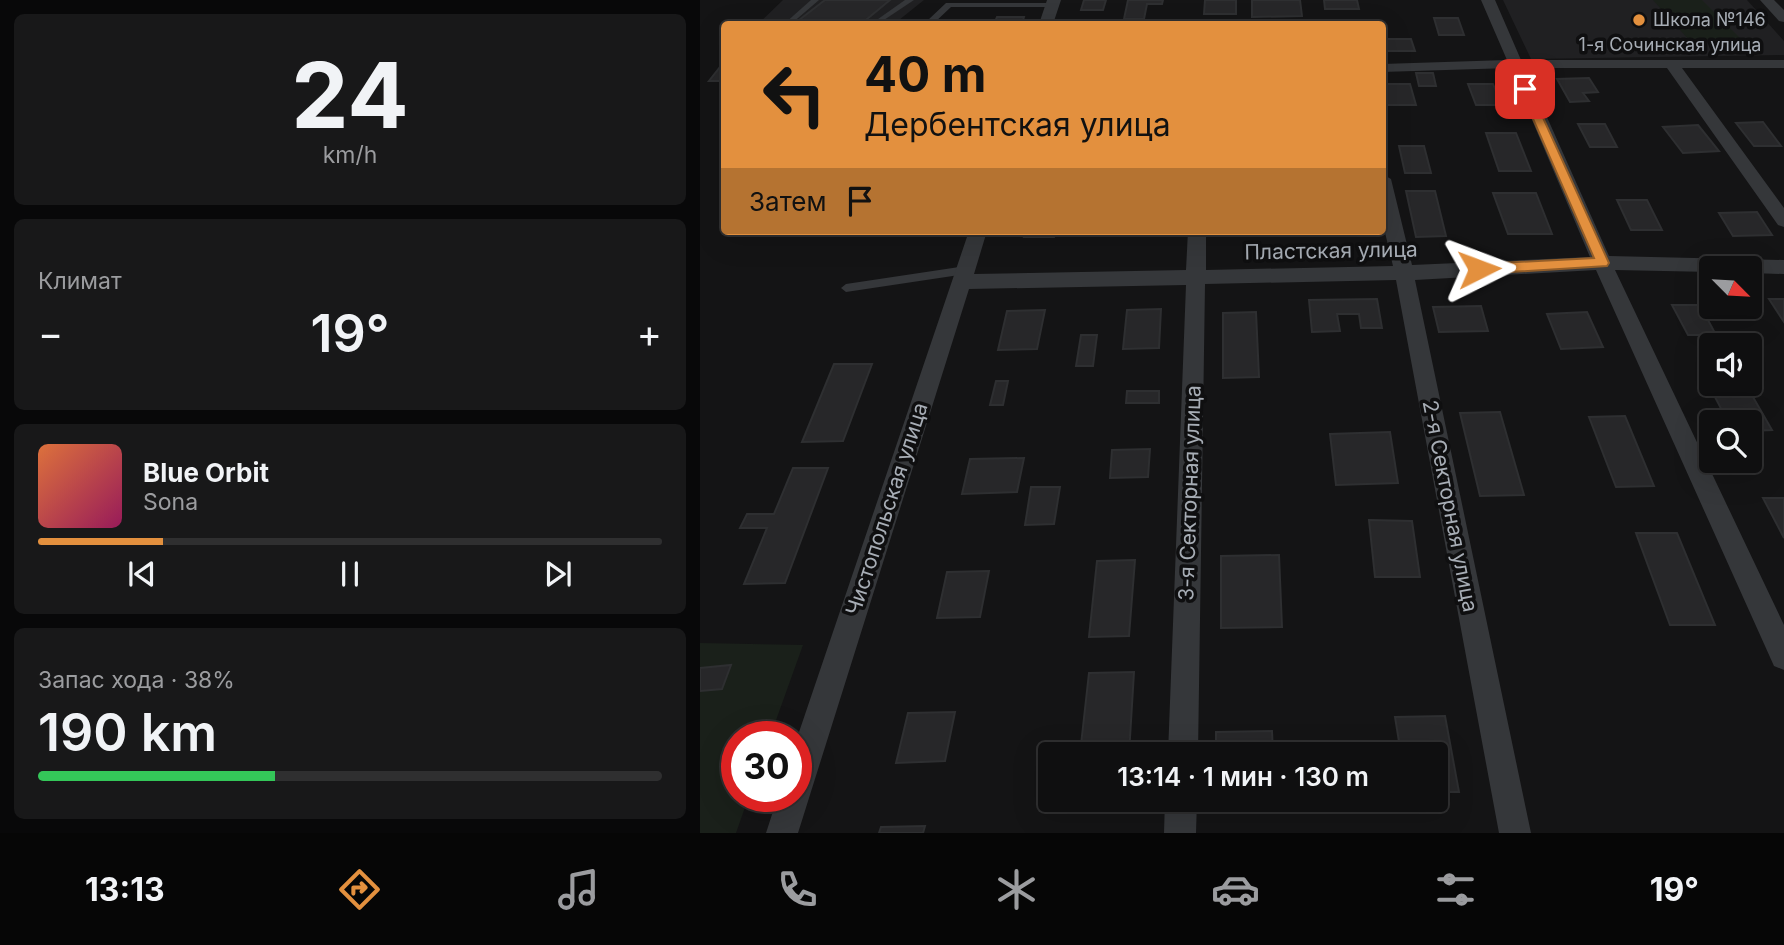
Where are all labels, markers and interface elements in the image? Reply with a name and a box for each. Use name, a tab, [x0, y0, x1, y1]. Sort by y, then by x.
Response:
place label: Школа №146	[1653, 9, 1766, 30]
marker: Школа №146	[1631, 12, 1647, 28]
street label: 1-я Сочинская улица	[1579, 34, 1761, 55]
text: 24	[291, 40, 409, 150]
text: 40 m	[864, 45, 987, 104]
icon: left	[749, 49, 840, 140]
pin	[1495, 59, 1555, 119]
icon: arrive	[1506, 70, 1544, 108]
text: Дербентская улица	[864, 105, 1171, 144]
text: km/h	[323, 141, 377, 169]
icon: arrive	[841, 182, 879, 220]
text: Затем	[749, 186, 827, 217]
position arrow	[1442, 232, 1516, 306]
street label: Пластская улица	[1244, 236, 1418, 265]
north arrow	[1699, 256, 1762, 318]
map controls	[1699, 256, 1762, 473]
text: Климат	[38, 267, 122, 295]
text: 19°	[310, 302, 390, 365]
text: −	[38, 310, 63, 356]
text: +	[637, 310, 662, 356]
button: sound	[1699, 333, 1762, 396]
street label: 3-я Секторная улица	[1173, 385, 1206, 601]
street label: 2-я Секторная улица	[1418, 398, 1483, 614]
street label: Чистопольская улица	[840, 399, 933, 618]
button: search	[1699, 410, 1762, 473]
text: Blue Orbit	[143, 457, 269, 488]
text: Sona	[143, 488, 198, 516]
icon: previous	[123, 555, 161, 593]
icon: pause	[331, 555, 369, 593]
icon: next	[539, 555, 577, 593]
text: Запас хода · 38%	[38, 666, 235, 694]
text: 190 km	[38, 701, 217, 764]
speed limit sign: 30	[721, 721, 812, 812]
text: 13:14 · 1 мин · 130 m	[1117, 761, 1369, 792]
icon: directions	[335, 865, 384, 914]
icon: music	[554, 865, 603, 914]
icon: phone	[773, 865, 822, 914]
icon: climate	[992, 865, 1041, 914]
icon: car	[1211, 865, 1260, 914]
icon: filters	[1431, 865, 1480, 914]
text: 13:13	[85, 870, 165, 909]
text: 19°	[1650, 870, 1699, 909]

